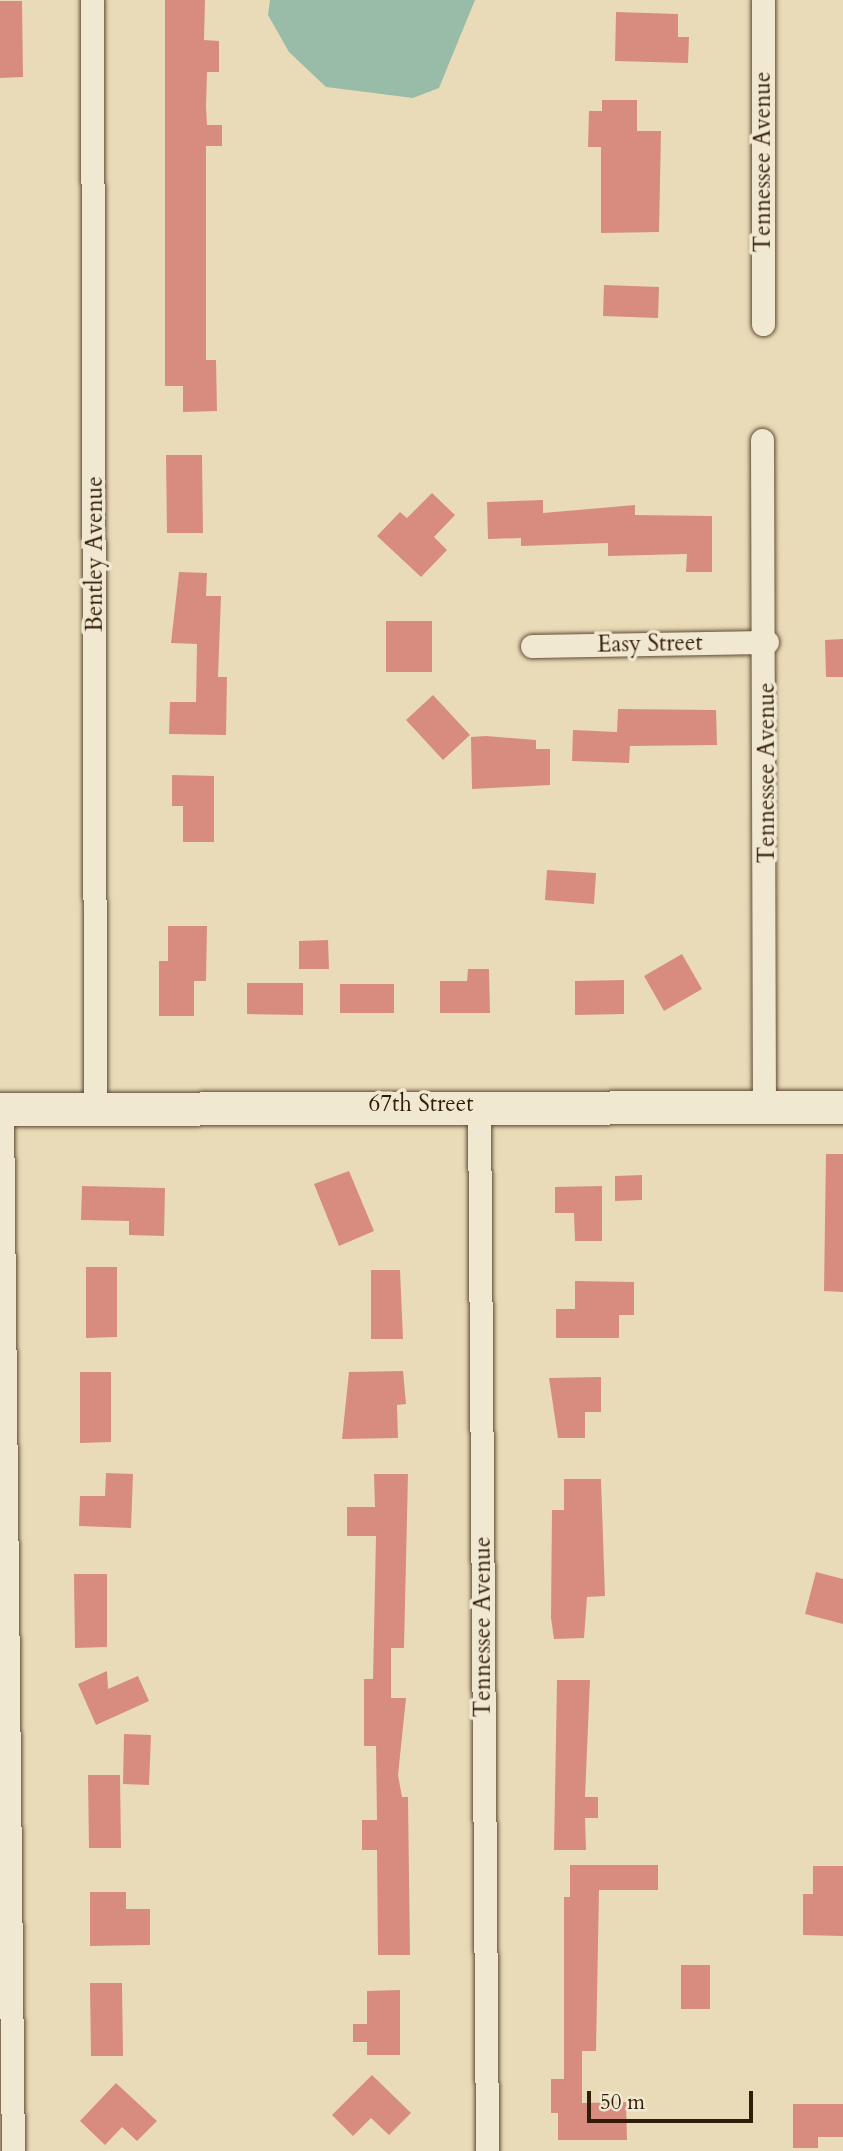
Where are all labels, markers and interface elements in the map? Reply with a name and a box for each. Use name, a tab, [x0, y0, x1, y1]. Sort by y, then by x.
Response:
street label: Tennessee Avenue	[749, 72, 777, 252]
street label: Bentley Avenue	[81, 476, 109, 632]
street label: Easy Street	[597, 629, 703, 659]
street label: Tennessee Avenue	[753, 683, 781, 863]
street label: 67th Street	[369, 1090, 473, 1118]
street label: Tennessee Avenue	[469, 1537, 497, 1717]
scale bar	[591, 2078, 757, 2122]
text: 50 m	[600, 2088, 645, 2117]

